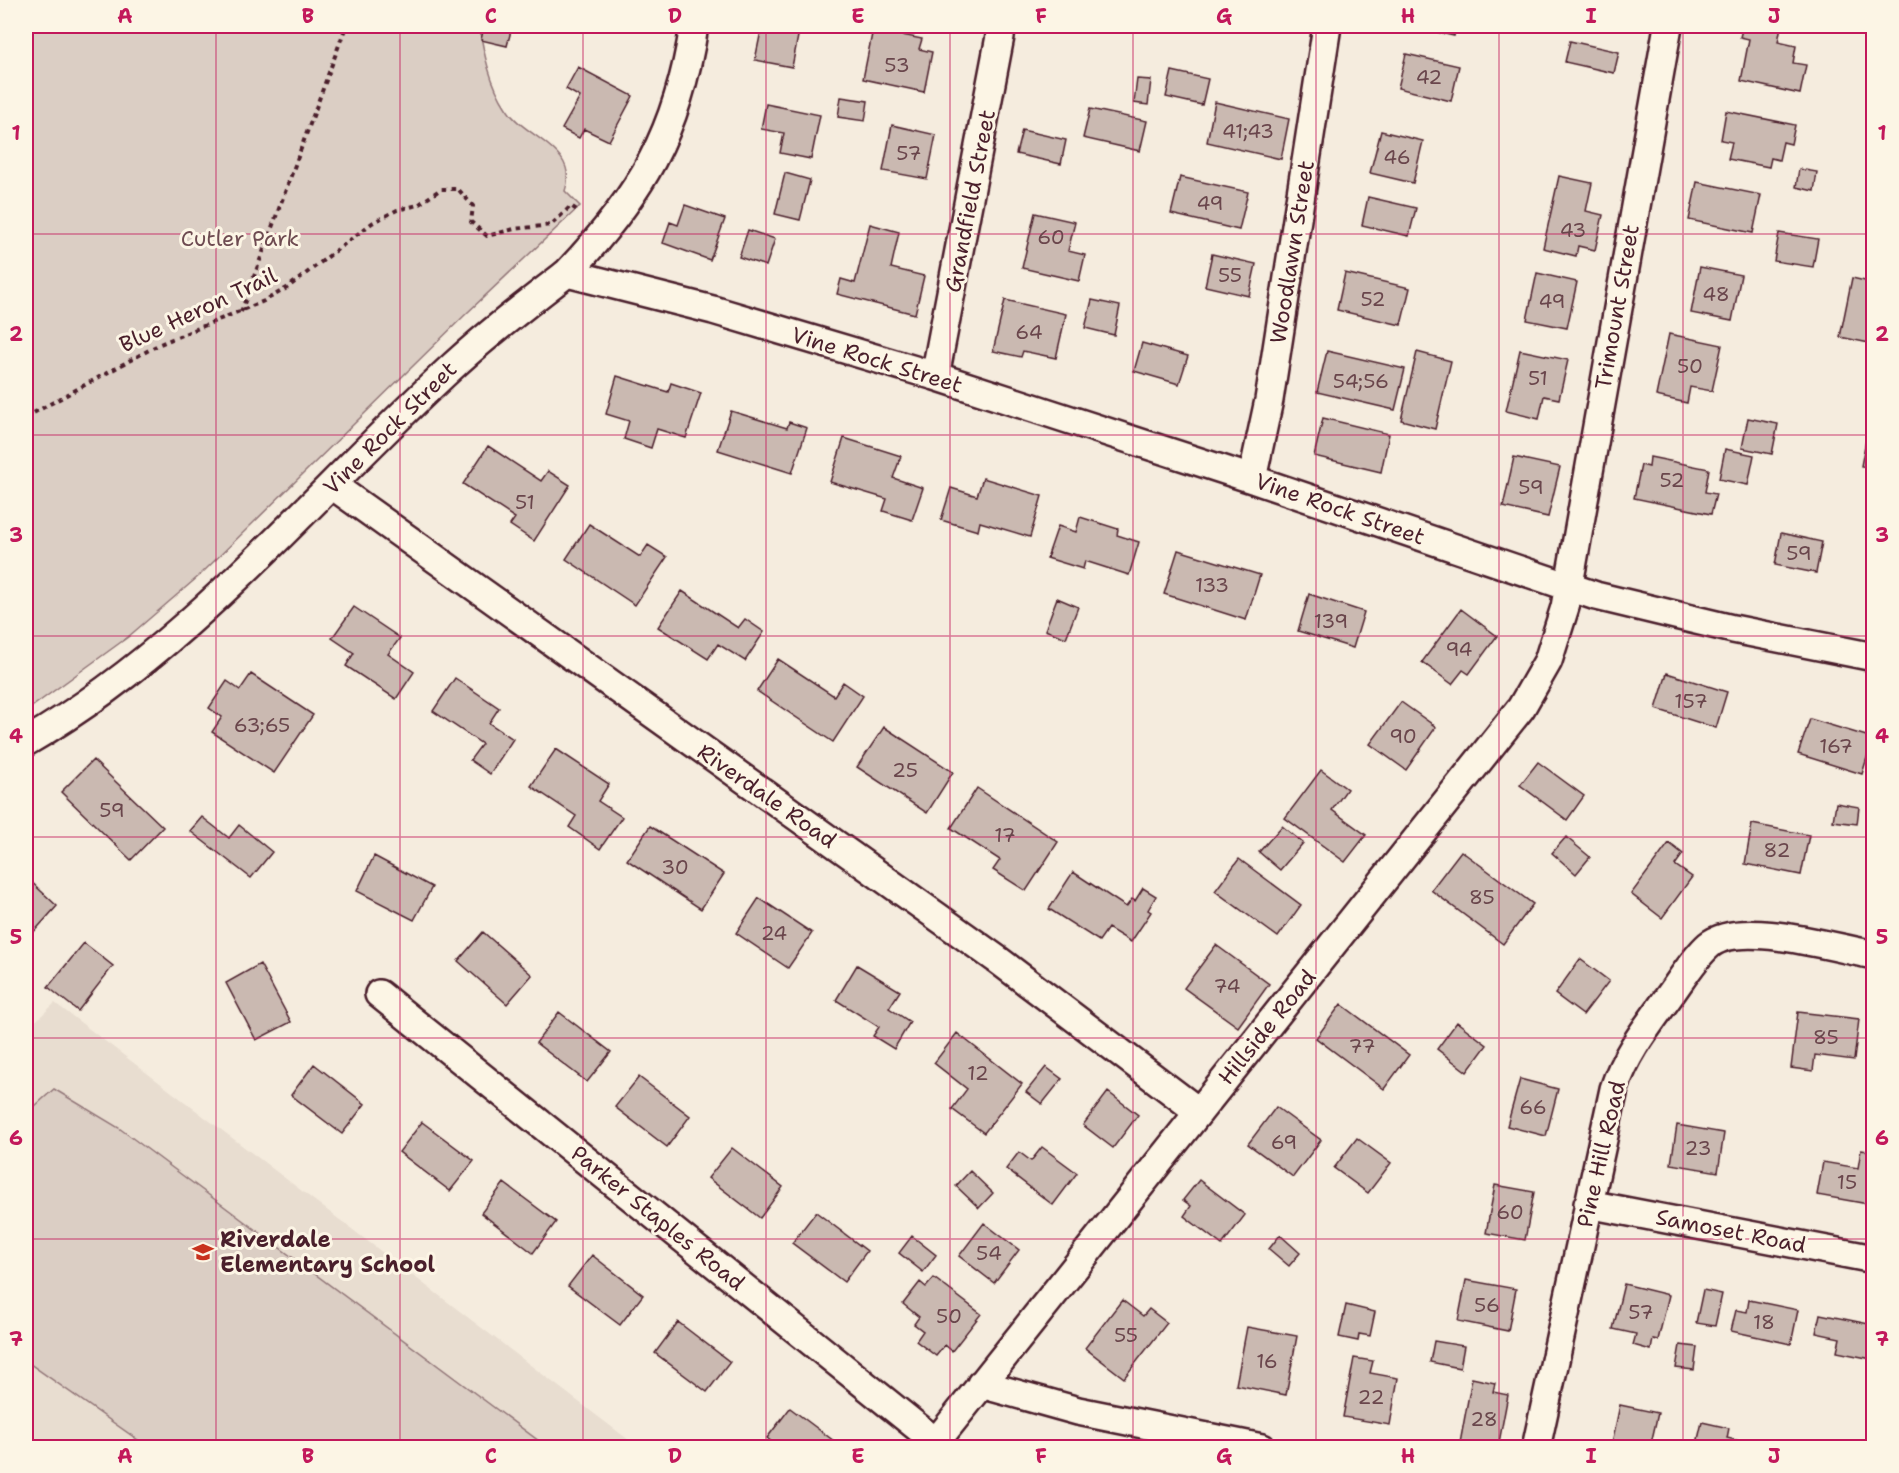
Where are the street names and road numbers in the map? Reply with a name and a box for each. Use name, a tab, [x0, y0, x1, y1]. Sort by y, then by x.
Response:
street label: Grandfield Street	[938, 107, 1002, 295]
street label: Woodlawn Street	[1263, 158, 1321, 346]
street label: Trimount Street	[1588, 222, 1646, 392]
street label: Blue Heron Trail	[115, 261, 282, 359]
street label: Vine Rock Street	[788, 320, 966, 400]
street label: Vine Rock Street	[317, 355, 463, 501]
street label: Vine Rock Street	[1251, 466, 1429, 552]
street label: Riverdale Road	[692, 737, 842, 855]
street label: Hillside Road	[1212, 963, 1322, 1091]
street label: Pine Hill Road	[1570, 1078, 1632, 1230]
street label: Parker Staples Road	[565, 1139, 751, 1297]
street label: Samoset Road	[1653, 1202, 1809, 1260]

